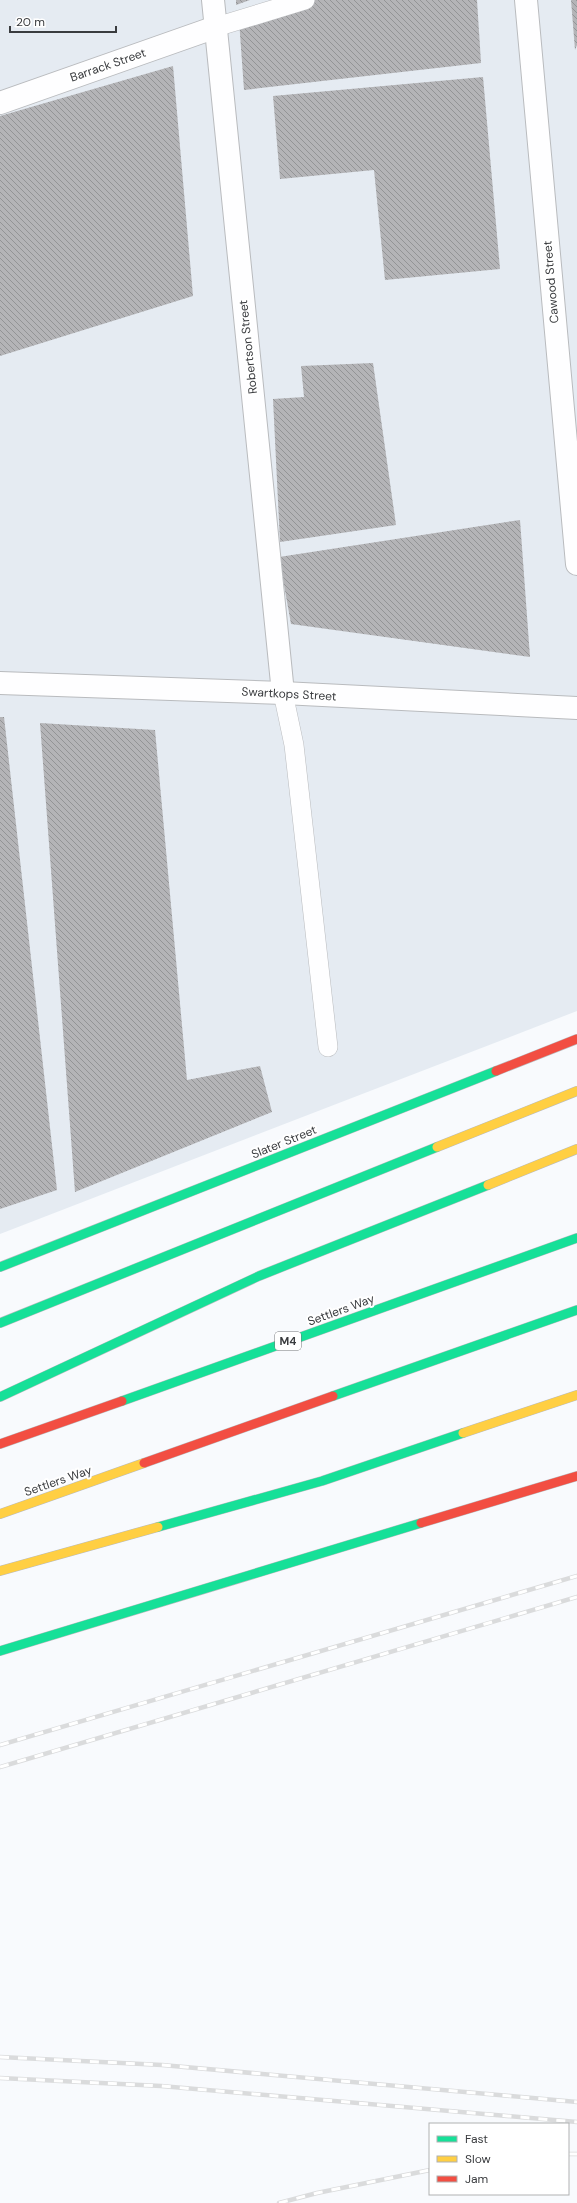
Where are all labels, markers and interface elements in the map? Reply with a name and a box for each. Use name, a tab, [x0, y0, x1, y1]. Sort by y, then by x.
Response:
scale bar	[10, 8, 116, 34]
text: 20 m	[16, 14, 45, 30]
street label: Barrack Street	[68, 44, 148, 85]
street label: Cawood Street	[539, 240, 563, 324]
street label: Robertson Street	[235, 299, 261, 395]
street label: Swartkops Street	[241, 684, 337, 704]
street label: Slater Street	[249, 1122, 319, 1162]
street label: Settlers Way	[305, 1290, 377, 1330]
road number: M4	[275, 1332, 301, 1350]
street label: Settlers Way	[22, 1462, 94, 1500]
legend	[429, 2123, 569, 2195]
text: Fast	[465, 2131, 488, 2147]
text: Slow	[465, 2151, 491, 2167]
text: Jam	[465, 2171, 488, 2187]

